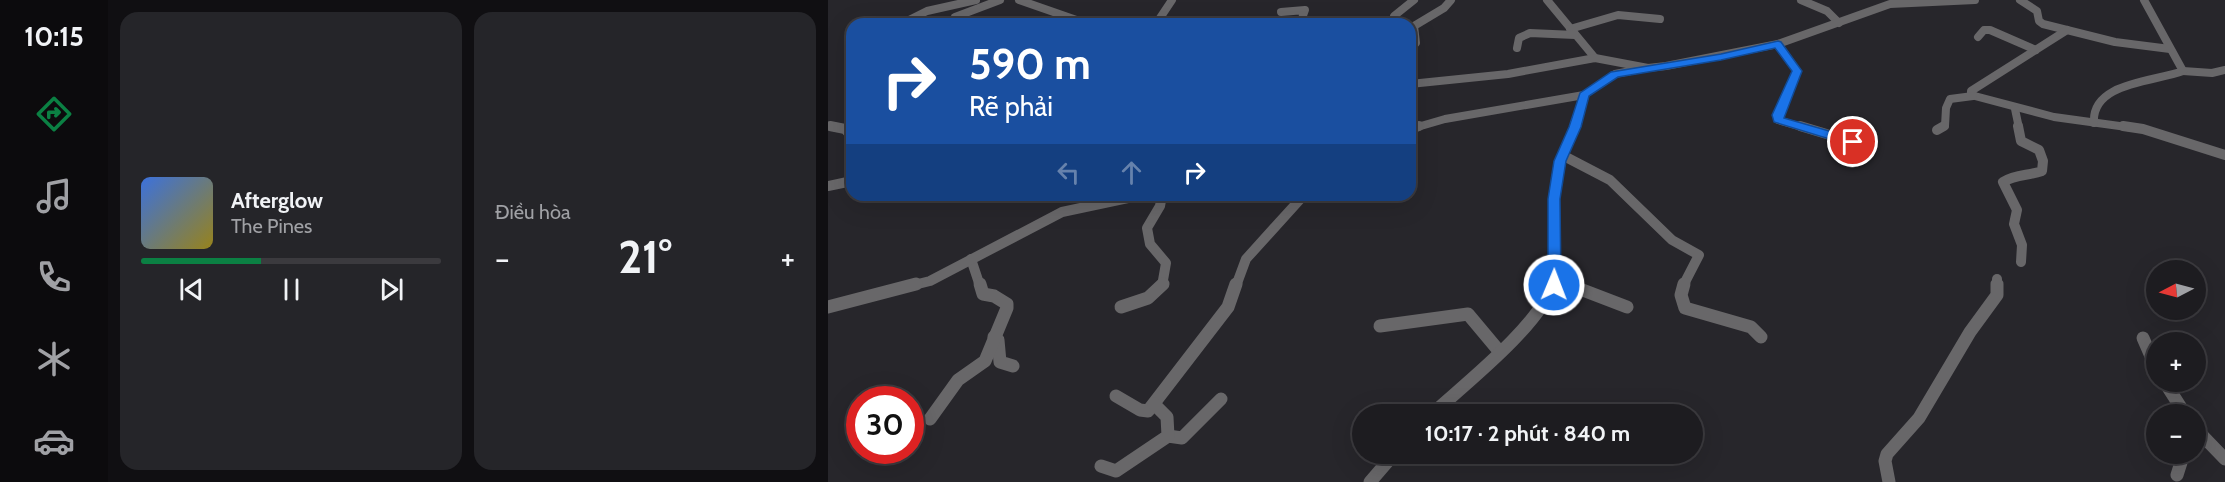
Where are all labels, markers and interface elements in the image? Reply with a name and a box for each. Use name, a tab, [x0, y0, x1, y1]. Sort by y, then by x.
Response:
text: 10:15	[24, 20, 84, 53]
text: 590 m	[969, 38, 1091, 90]
icon: right	[870, 42, 948, 120]
text: Rẽ phải	[969, 90, 1053, 123]
icon: directions	[33, 93, 75, 135]
pin	[1827, 116, 1878, 167]
icon: arrive	[1836, 125, 1869, 158]
icon: left	[1052, 156, 1085, 189]
icon: ahead	[1115, 156, 1148, 189]
icon: right	[1178, 156, 1211, 189]
icon: music	[33, 175, 75, 217]
text: Afterglow	[231, 187, 323, 214]
text: Điều hòa	[495, 200, 570, 224]
text: The Pines	[231, 214, 312, 238]
text: 21°	[618, 230, 672, 284]
text: −	[495, 238, 510, 278]
text: +	[780, 238, 795, 278]
position arrow	[1522, 253, 1586, 317]
icon: phone	[33, 256, 75, 298]
north arrow	[2146, 260, 2206, 320]
map controls	[2146, 260, 2206, 464]
icon: previous	[175, 273, 208, 306]
icon: pause	[275, 273, 308, 306]
icon: next	[375, 273, 408, 306]
button: +	[2146, 332, 2206, 392]
icon: climate	[33, 338, 75, 380]
speed limit sign: 30	[846, 386, 924, 464]
button: −	[2146, 404, 2206, 464]
icon: car	[33, 420, 75, 462]
text: 10:17 · 2 phút · 840 m	[1425, 420, 1630, 447]

